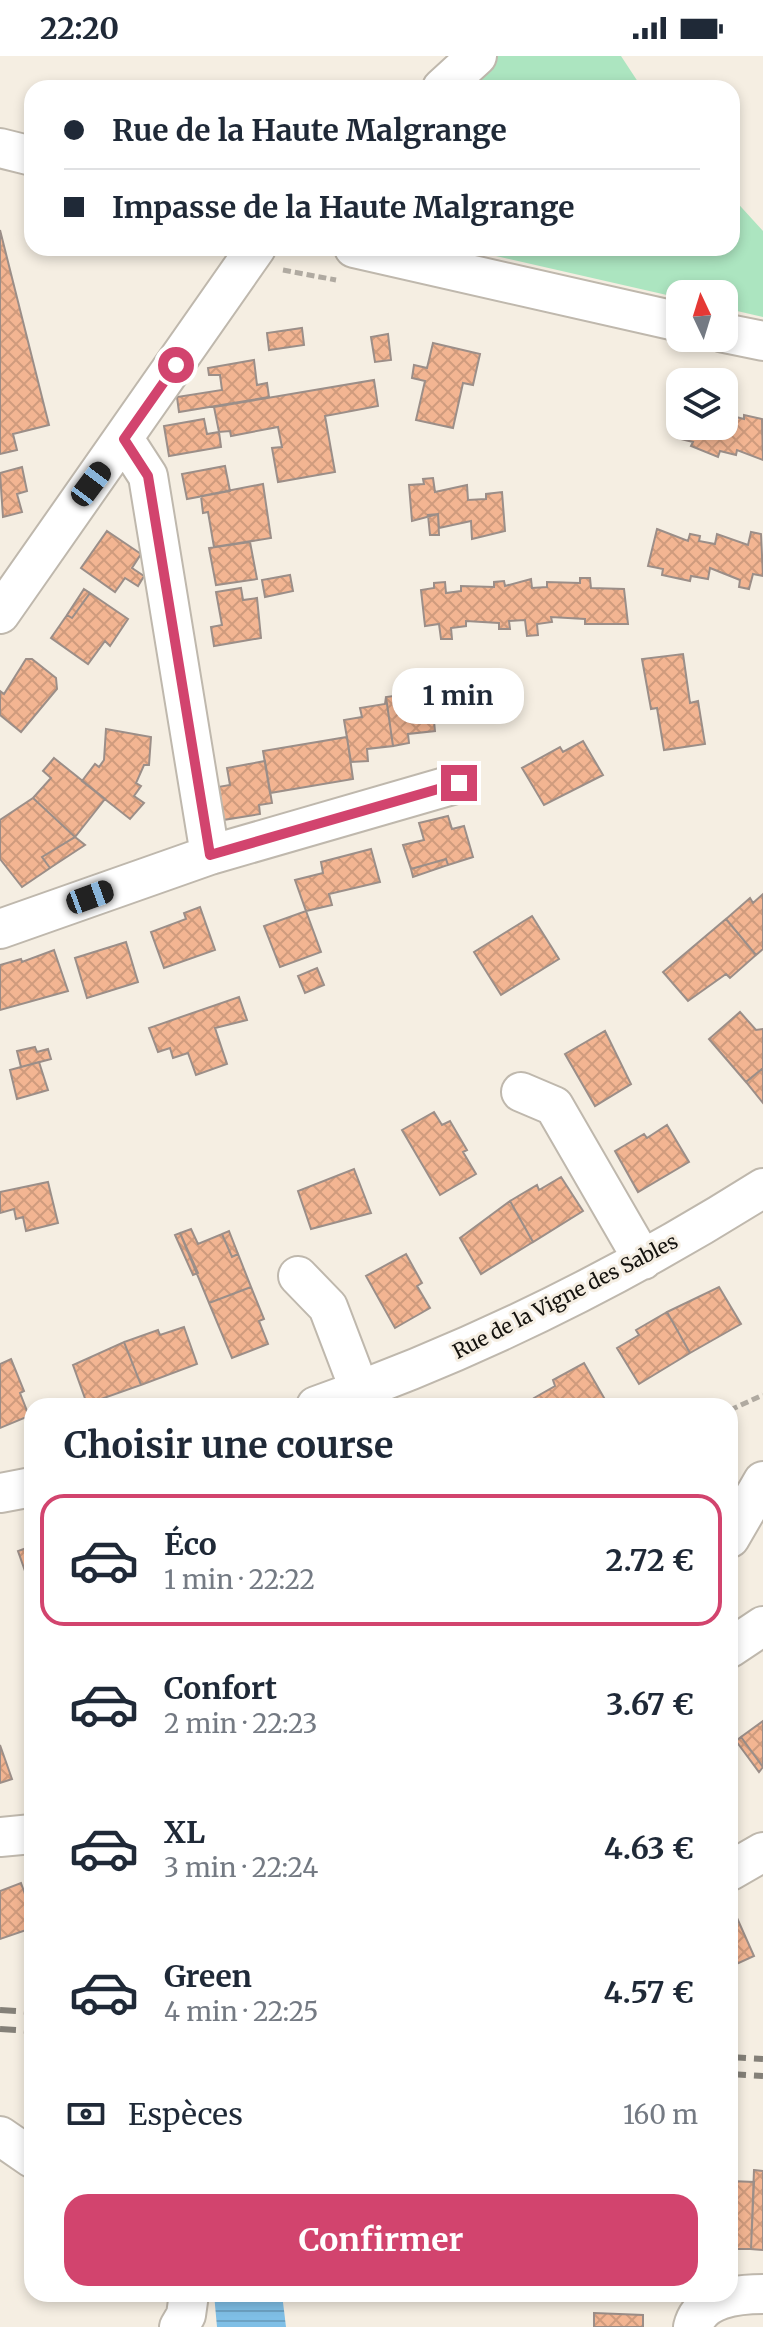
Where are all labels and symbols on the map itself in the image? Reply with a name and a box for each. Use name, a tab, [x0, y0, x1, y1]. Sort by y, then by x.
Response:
north arrow	[666, 280, 738, 352]
route start	[158, 347, 194, 383]
car	[67, 458, 115, 510]
callout: 1 min	[393, 667, 525, 723]
route end	[441, 765, 477, 801]
car	[63, 878, 117, 916]
street label: Rue de la Vigne des Sables	[448, 1228, 682, 1364]

